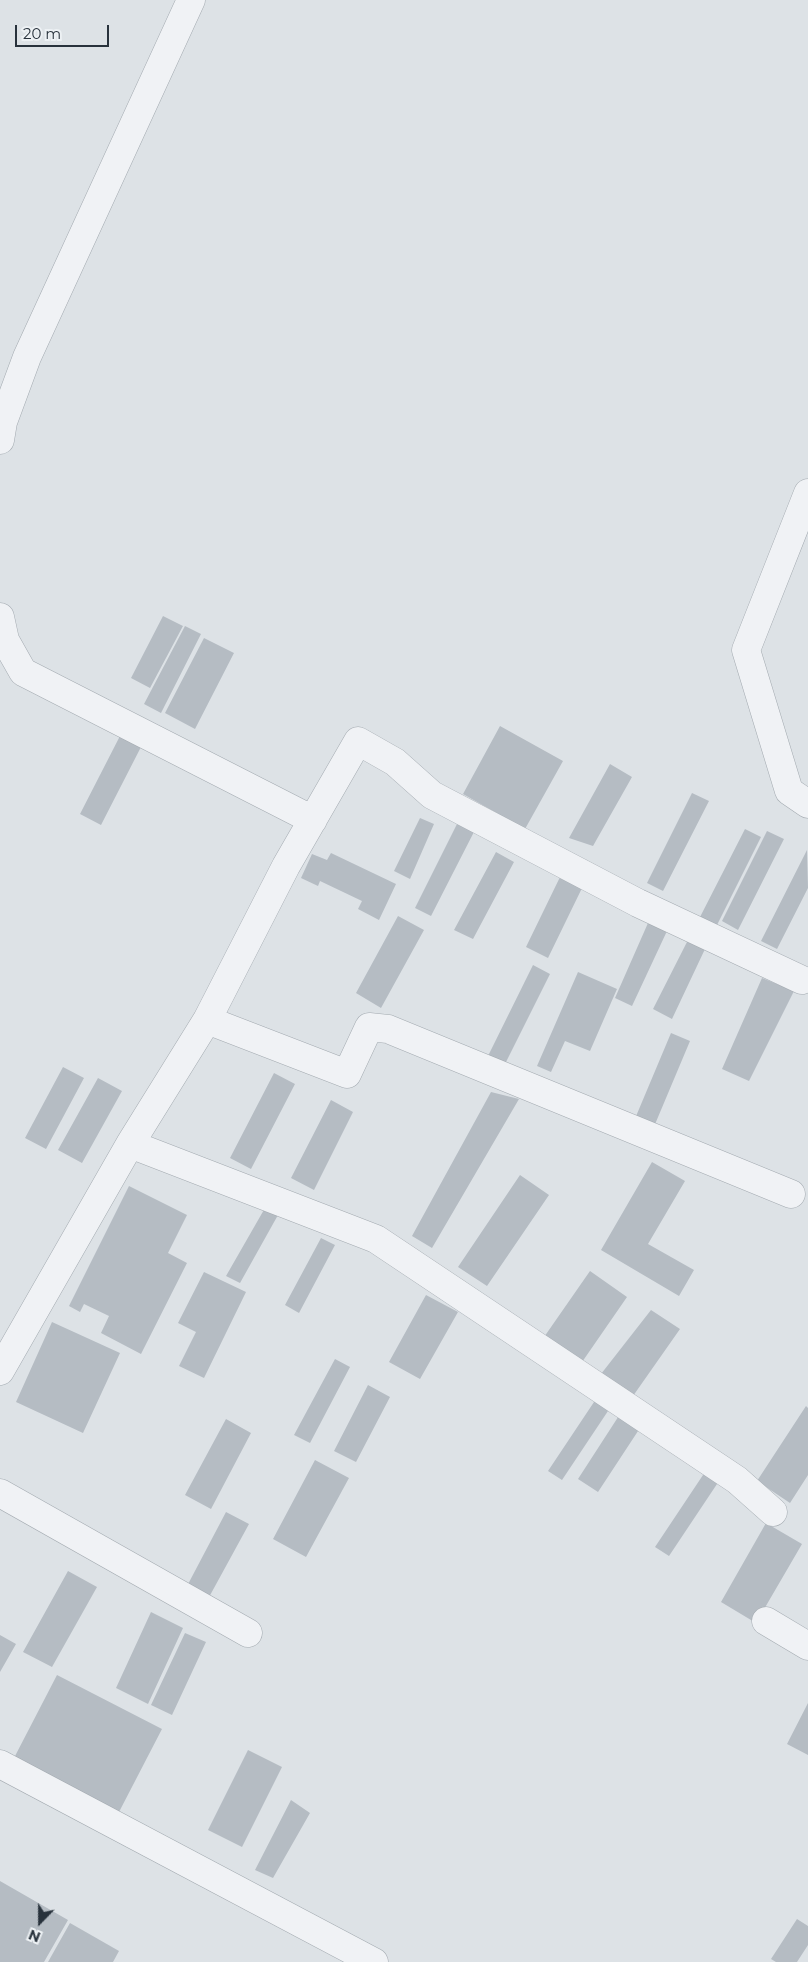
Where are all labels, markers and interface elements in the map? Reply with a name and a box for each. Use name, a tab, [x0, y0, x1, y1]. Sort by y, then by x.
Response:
scale bar	[18, 15, 111, 47]
text: 20 m	[23, 24, 61, 43]
north arrow	[15, 1897, 65, 1947]
text: N	[26, 1925, 43, 1946]

